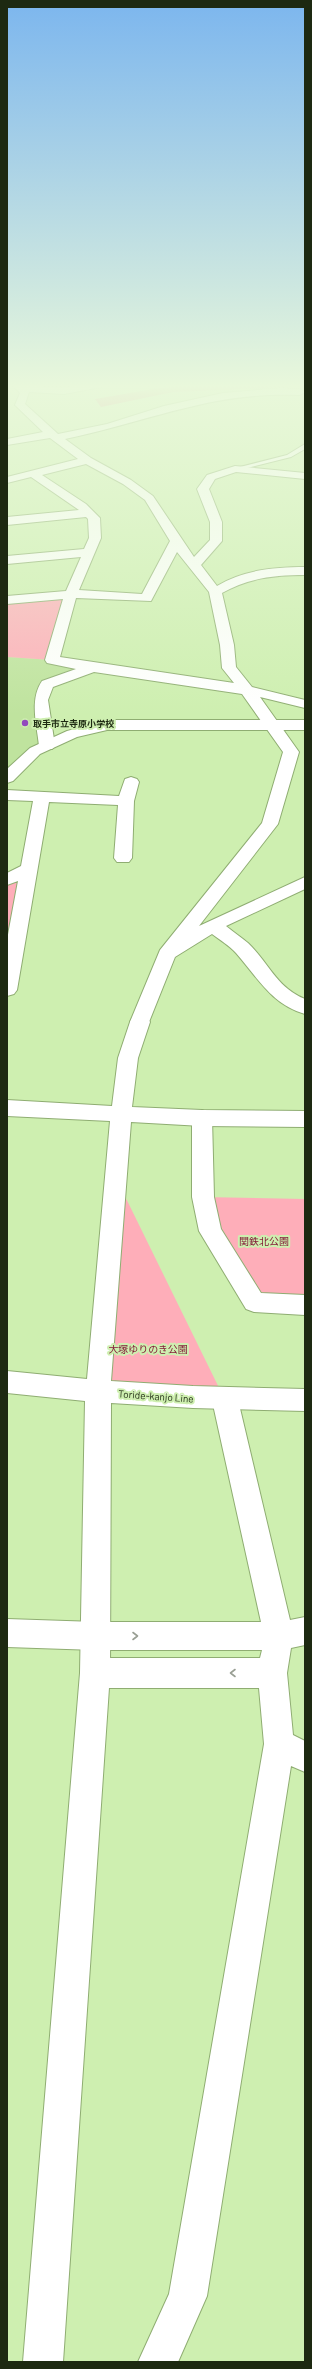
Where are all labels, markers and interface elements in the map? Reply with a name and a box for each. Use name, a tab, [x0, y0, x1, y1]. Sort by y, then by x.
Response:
marker: 取手市立寺原小学校	[20, 718, 30, 728]
place label: 取手市立寺原小学校	[33, 718, 115, 729]
park label: 関鉄北公園	[239, 1235, 289, 1247]
park label: 大塚ゆりのき公園	[108, 1343, 188, 1355]
street label: Toride-kanjo Line	[118, 1387, 194, 1405]
one-way arrow	[132, 1632, 138, 1640]
one-way arrow	[230, 1669, 236, 1677]

